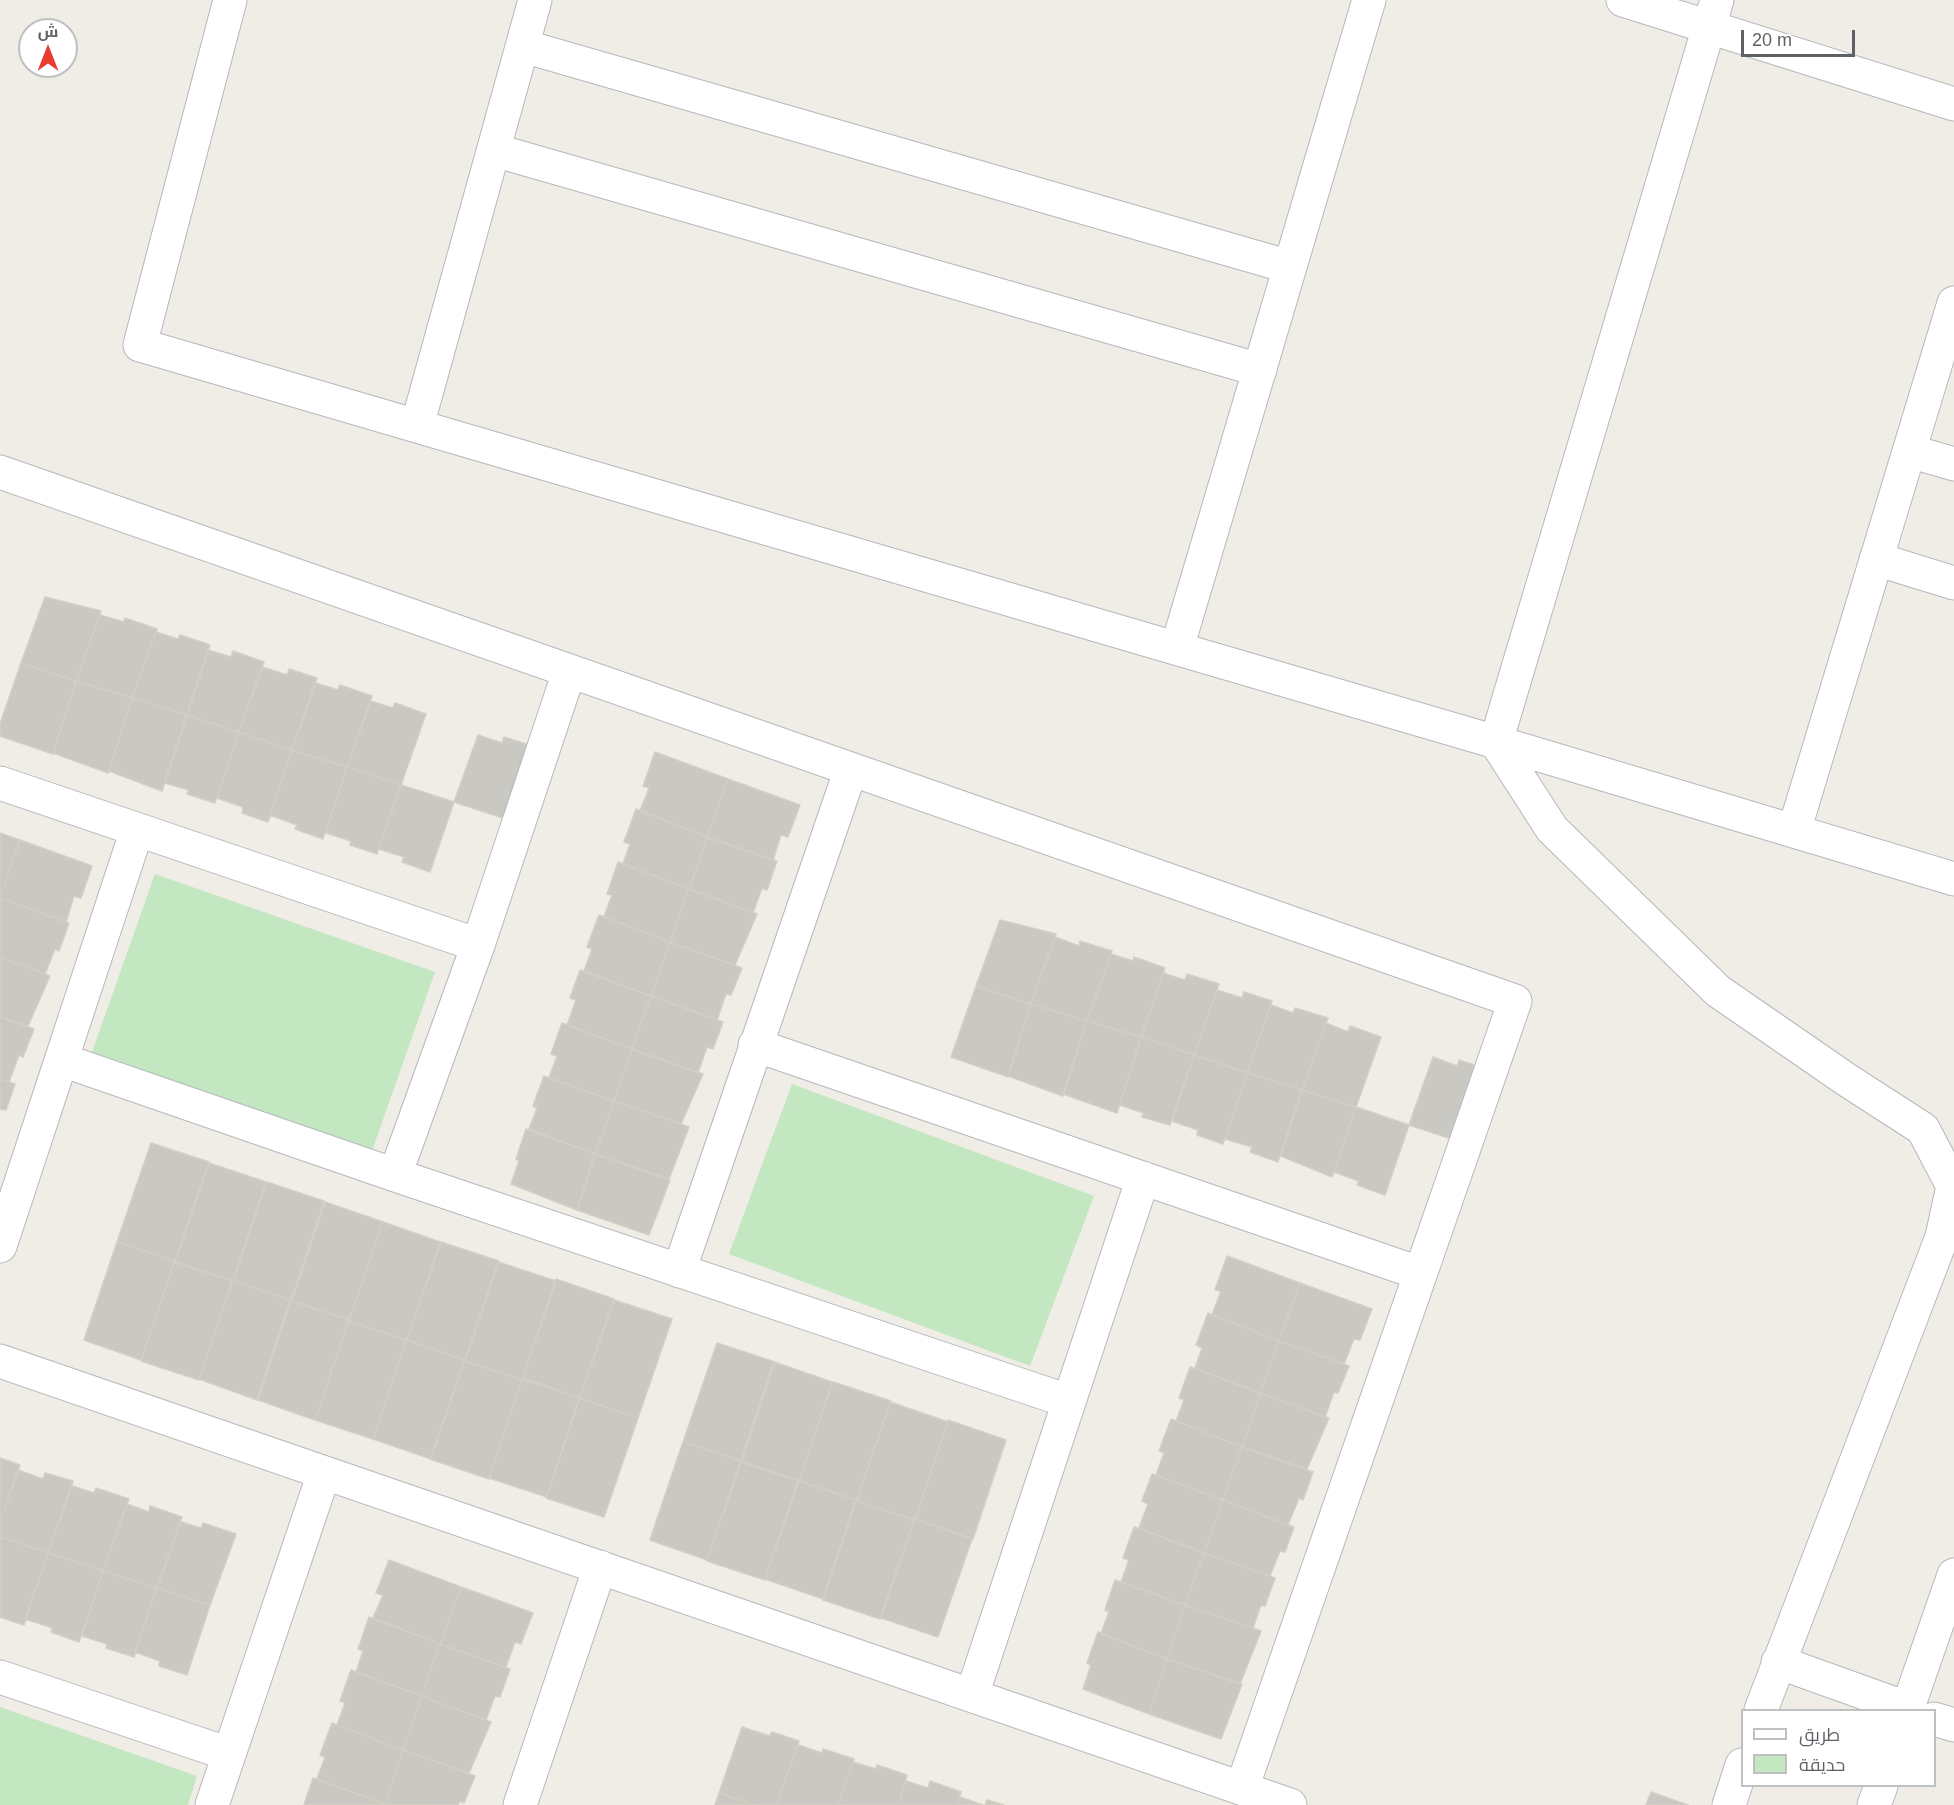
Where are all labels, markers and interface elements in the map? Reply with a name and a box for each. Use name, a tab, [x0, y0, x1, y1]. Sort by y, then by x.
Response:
north arrow	[18, 18, 78, 78]
scale bar	[1744, 18, 1858, 56]
text: ش	[38, 23, 58, 40]
text: 20 m	[1752, 30, 1792, 50]
legend	[1741, 1709, 1936, 1787]
text: طريق	[1799, 1725, 1840, 1745]
text: حديقة	[1799, 1755, 1845, 1775]

